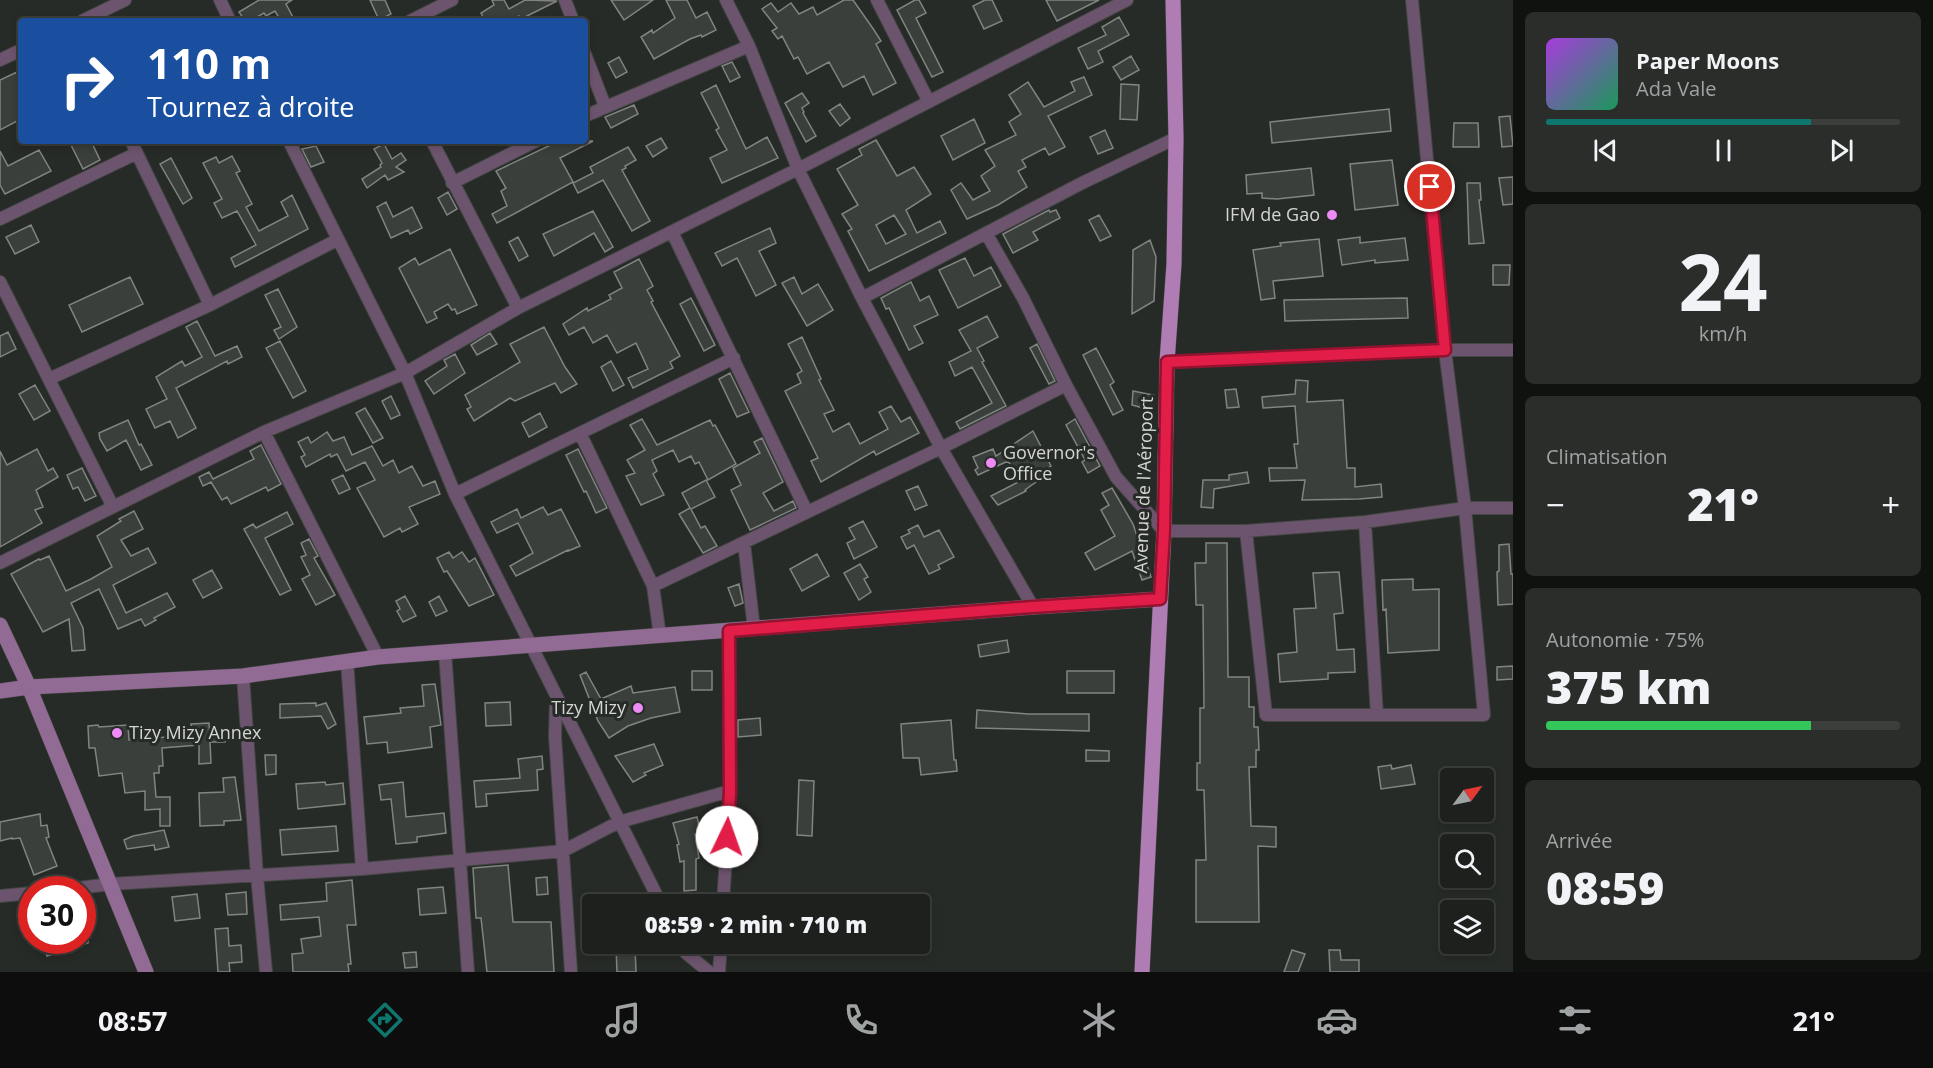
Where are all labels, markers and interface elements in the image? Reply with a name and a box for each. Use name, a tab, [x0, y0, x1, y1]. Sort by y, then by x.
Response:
text: 110 m	[147, 34, 271, 91]
icon: right	[48, 42, 126, 120]
text: Paper Moons	[1636, 45, 1779, 75]
text: Ada Vale	[1636, 75, 1717, 102]
text: Tournez à droite	[147, 88, 355, 125]
icon: previous	[1589, 134, 1622, 167]
icon: pause	[1707, 134, 1740, 167]
icon: next	[1825, 134, 1858, 167]
pin	[1404, 161, 1455, 212]
icon: arrive	[1413, 170, 1446, 203]
place label: IFM de Gao	[1225, 202, 1320, 226]
marker: IFM de Gao	[1325, 208, 1339, 222]
text: 24	[1678, 228, 1768, 334]
text: km/h	[1699, 320, 1747, 347]
street label: Avenue de l'Aéroport	[1128, 396, 1158, 574]
place label: Governor's Office	[1003, 440, 1095, 485]
text: Climatisation	[1546, 443, 1668, 470]
marker: Governor's Office	[984, 456, 998, 470]
text: 21°	[1687, 473, 1759, 534]
text: −	[1546, 482, 1565, 527]
text: +	[1881, 482, 1900, 527]
text: Autonomie · 75%	[1546, 626, 1704, 653]
text: 375 km	[1546, 656, 1711, 717]
place label: Tizy Mizy	[551, 695, 627, 719]
marker: Tizy Mizy	[631, 701, 645, 715]
place label: Tizy Mizy Annex	[129, 720, 262, 744]
marker: Tizy Mizy Annex	[110, 726, 124, 740]
north arrow	[1440, 768, 1494, 822]
map controls	[1440, 768, 1494, 954]
position arrow	[695, 805, 759, 869]
text: Arrivée	[1546, 827, 1613, 854]
button: search	[1440, 834, 1494, 888]
text: 08:59	[1546, 857, 1664, 918]
speed limit sign: 30	[18, 876, 96, 954]
button: layers	[1440, 900, 1494, 954]
text: 08:59 · 2 min · 710 m	[645, 909, 867, 939]
icon: directions	[364, 999, 406, 1041]
icon: music	[602, 999, 644, 1041]
icon: phone	[840, 999, 882, 1041]
icon: climate	[1078, 999, 1120, 1041]
icon: car	[1316, 999, 1358, 1041]
icon: filters	[1554, 999, 1596, 1041]
text: 08:57	[98, 1002, 168, 1039]
text: 21°	[1792, 1002, 1835, 1039]

